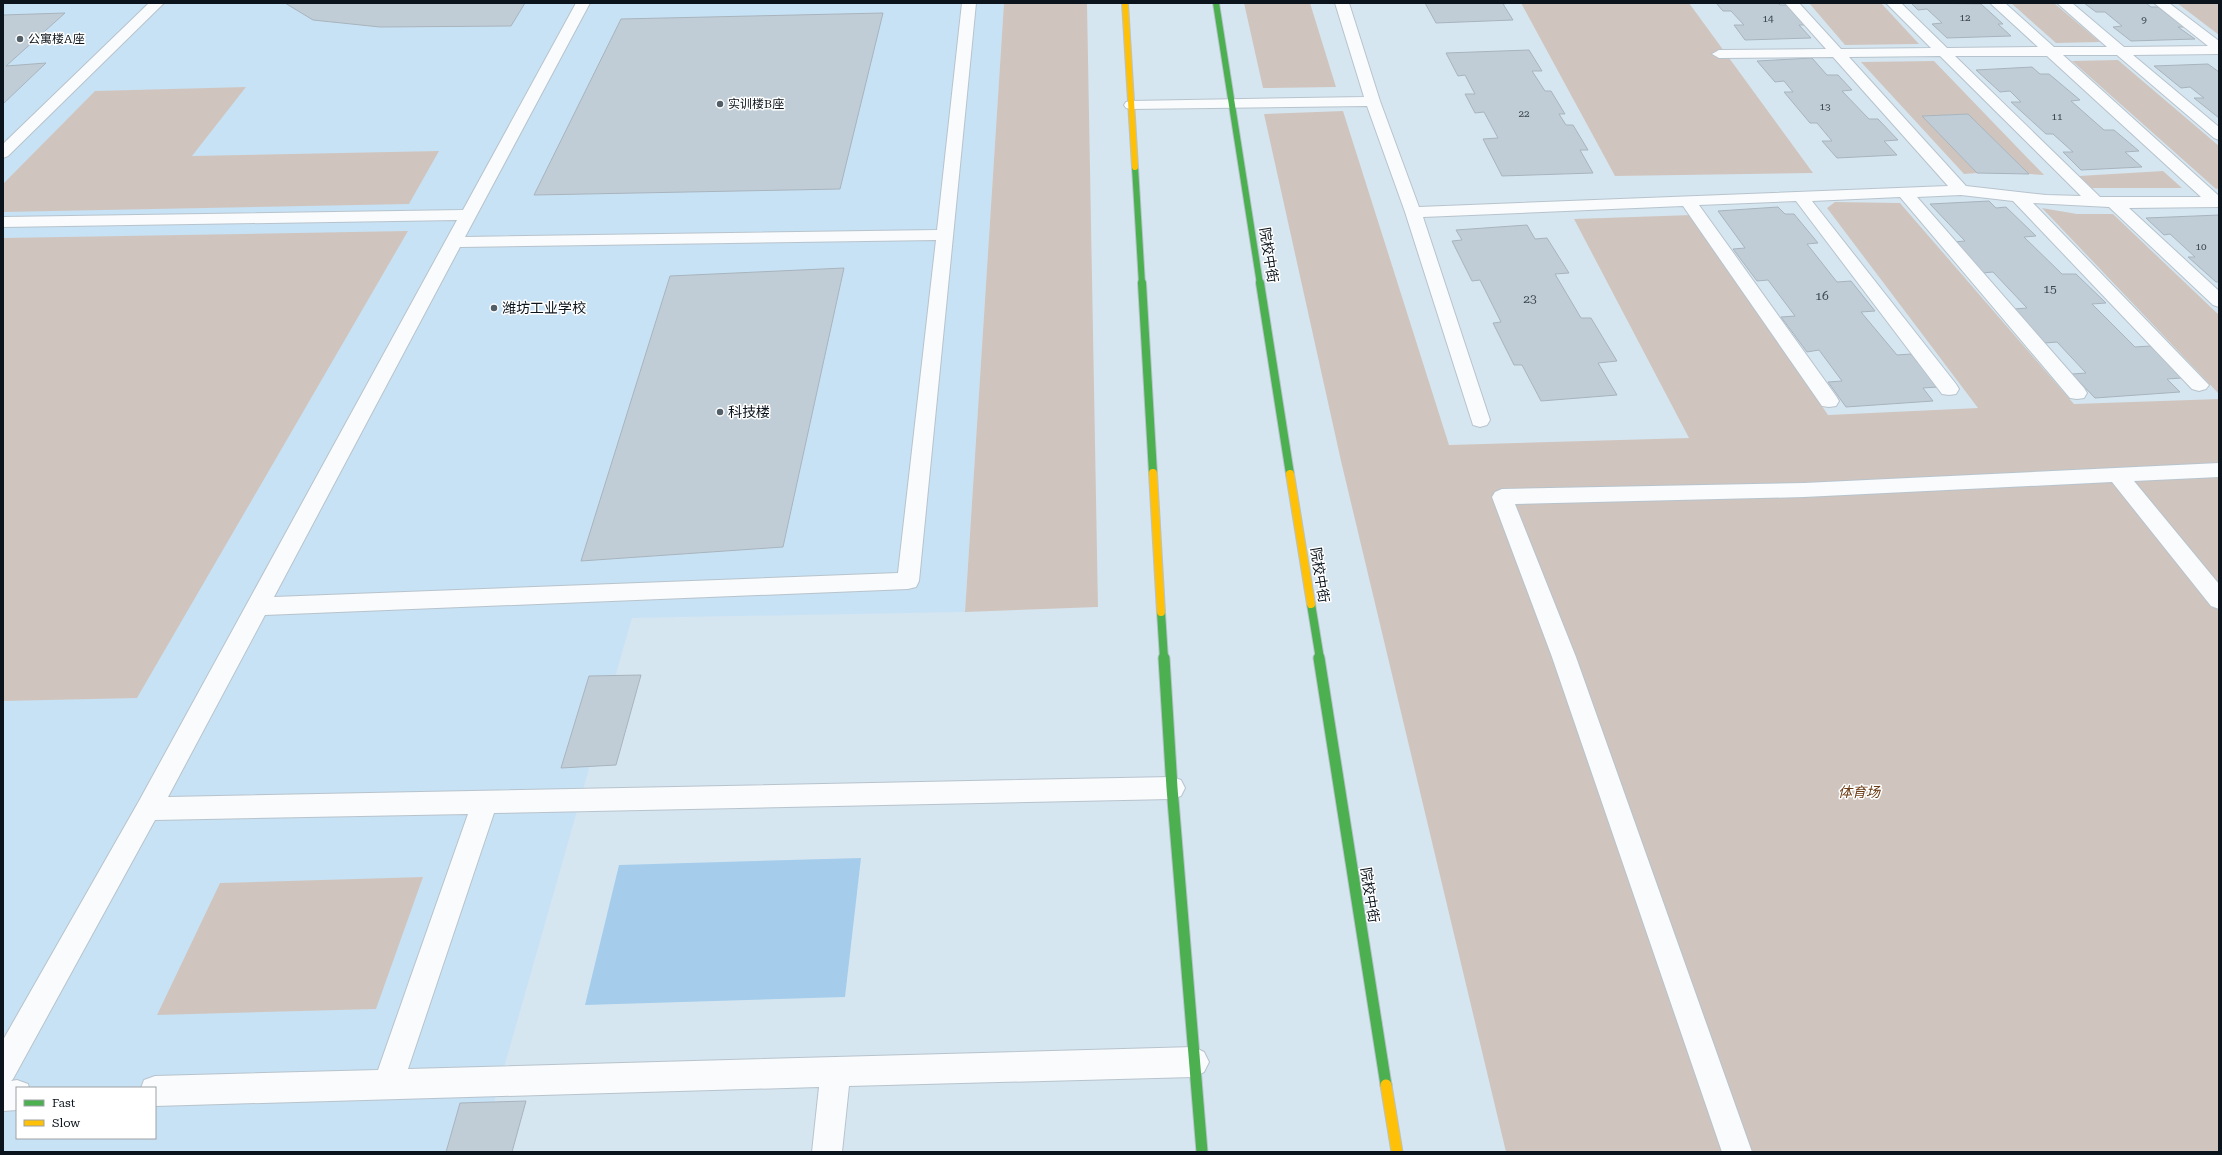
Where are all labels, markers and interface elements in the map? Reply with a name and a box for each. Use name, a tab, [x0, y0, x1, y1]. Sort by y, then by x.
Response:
house number: 12	[1959, 12, 1971, 23]
house number: 14	[1762, 13, 1774, 24]
house number: 9	[2141, 14, 2147, 25]
place label: 公寓楼A座	[28, 32, 84, 46]
marker: 公寓楼A座	[15, 34, 25, 44]
place label: 实训楼B座	[728, 97, 784, 111]
marker: 实训楼B座	[715, 99, 725, 109]
house number: 13	[1819, 101, 1831, 112]
house number: 22	[1518, 108, 1530, 119]
house number: 11	[2051, 111, 2063, 122]
street label: 院校中街	[1257, 226, 1281, 284]
house number: 10	[2195, 241, 2207, 252]
house number: 15	[2043, 282, 2057, 296]
house number: 16	[1815, 289, 1829, 303]
house number: 23	[1523, 292, 1537, 306]
place label: 潍坊工业学校	[502, 300, 586, 316]
marker: 潍坊工业学校	[489, 303, 499, 313]
place label: 科技楼	[728, 404, 770, 420]
marker: 科技楼	[715, 407, 725, 417]
street label: 院校中街	[1308, 546, 1332, 604]
park label: 体育场	[1838, 784, 1881, 800]
street label: 院校中街	[1358, 866, 1382, 924]
legend	[16, 1087, 156, 1139]
text: Fast	[52, 1096, 76, 1110]
text: Slow	[52, 1116, 80, 1130]

